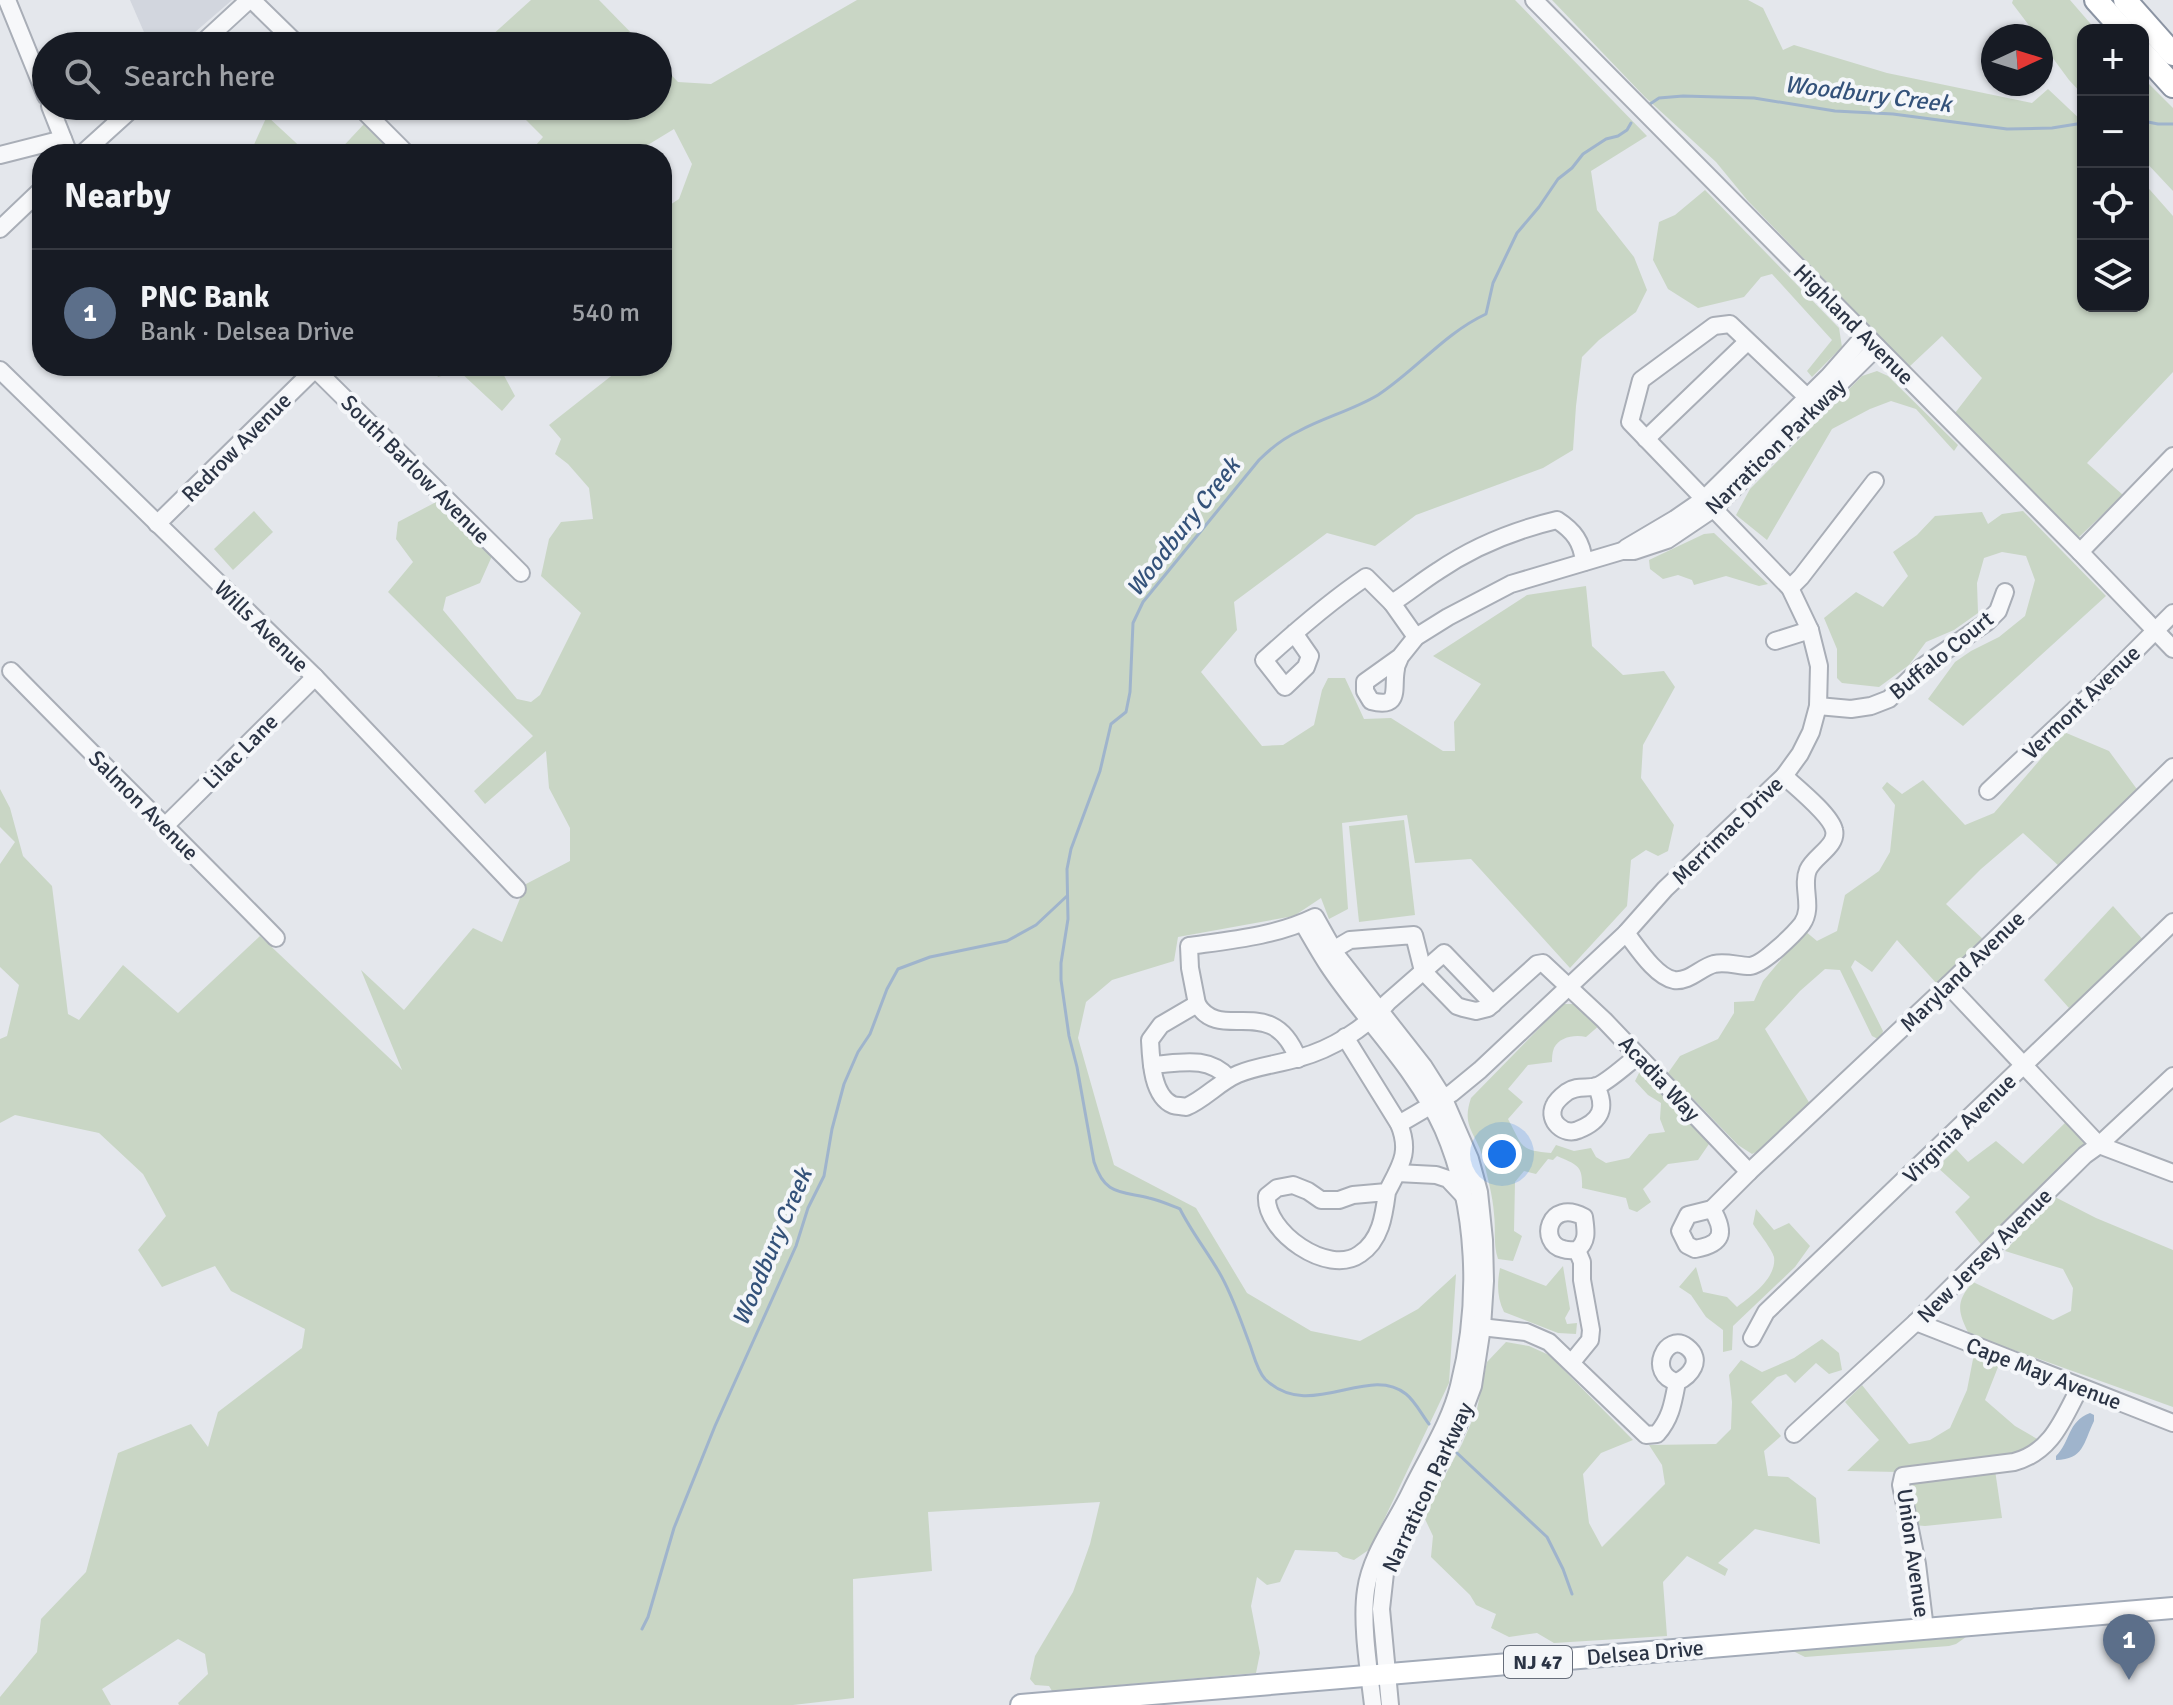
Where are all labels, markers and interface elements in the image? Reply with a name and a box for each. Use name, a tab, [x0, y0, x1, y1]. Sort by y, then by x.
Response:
north arrow	[1981, 24, 2053, 96]
map controls	[2077, 24, 2149, 312]
button: +	[2077, 24, 2149, 96]
search box	[32, 32, 672, 120]
icon: search	[60, 54, 104, 98]
text: Search here	[124, 58, 275, 95]
water label: Woodbury Creek	[1783, 69, 1955, 119]
button: −	[2077, 96, 2149, 168]
button: locate	[2077, 168, 2149, 240]
text: Nearby	[64, 175, 171, 217]
button: layers	[2077, 240, 2149, 312]
street label: Highland Avenue	[1788, 258, 1920, 390]
text: PNC Bank	[140, 279, 269, 316]
text: 1	[83, 297, 97, 329]
text: 540 m	[571, 297, 640, 329]
text: Bank · Delsea Drive	[140, 316, 354, 348]
street label: Narraticon Parkway	[1700, 372, 1852, 520]
street label: Redrow Avenue	[176, 387, 297, 508]
street label: South Barlow Avenue	[335, 389, 496, 550]
water label: Woodbury Creek	[1120, 450, 1248, 602]
street label: Wills Avenue	[209, 575, 314, 678]
street label: Buffalo Court	[1884, 605, 1999, 706]
street label: Vermont Avenue	[2017, 640, 2146, 765]
street label: Lilac Lane	[197, 708, 284, 795]
street label: Salmon Avenue	[83, 745, 204, 866]
street label: Merrimac Drive	[1666, 771, 1789, 890]
street label: Maryland Avenue	[1894, 905, 2030, 1038]
street label: Acadia Way	[1613, 1030, 1707, 1127]
street label: Virginia Avenue	[1897, 1068, 2022, 1189]
your location	[1482, 1134, 1522, 1174]
water label: Woodbury Creek	[725, 1162, 819, 1330]
street label: New Jersey Avenue	[1911, 1182, 2057, 1328]
street label: Cape May Avenue	[1962, 1331, 2125, 1416]
street label: Narraticon Parkway	[1376, 1397, 1479, 1577]
street label: Union Avenue	[1891, 1487, 1936, 1619]
pin: 1	[2103, 1614, 2155, 1680]
street label: Delsea Drive	[1585, 1634, 1705, 1671]
road number: NJ 47	[1504, 1646, 1572, 1678]

